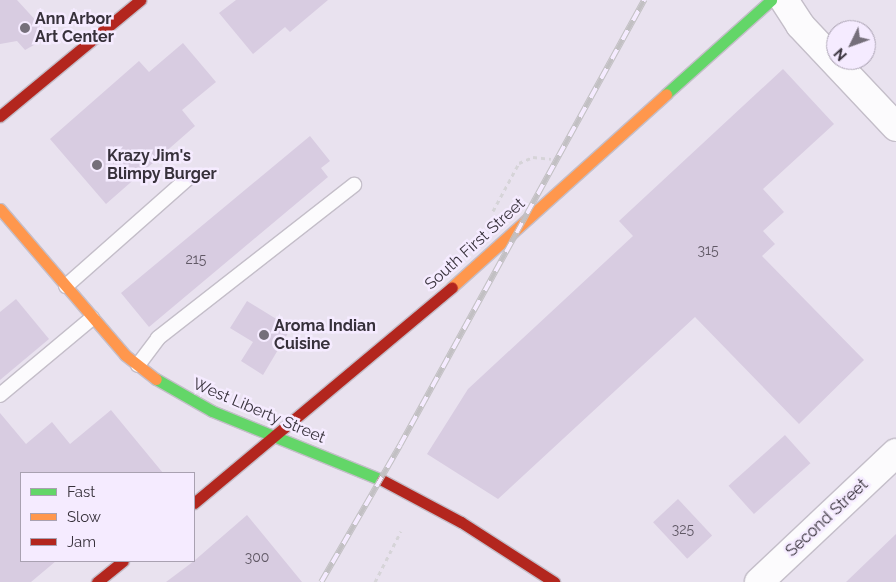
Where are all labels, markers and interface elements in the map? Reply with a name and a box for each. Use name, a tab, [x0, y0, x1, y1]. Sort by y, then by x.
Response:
place label: Ann Arbor Art Center	[35, 9, 114, 47]
north arrow	[826, 20, 876, 70]
marker: Ann Arbor Art Center	[19, 22, 31, 34]
text: N	[831, 45, 850, 64]
place label: Krazy Jim's Blimpy Burger	[107, 146, 217, 184]
marker: Krazy Jim's Blimpy Burger	[91, 159, 103, 171]
street label: South First Street	[421, 194, 529, 294]
house number: 315	[697, 242, 719, 258]
house number: 215	[186, 251, 206, 267]
place label: Aroma Indian Cuisine	[274, 316, 376, 354]
marker: Aroma Indian Cuisine	[258, 329, 270, 341]
street label: West Liberty Street	[190, 374, 328, 448]
legend	[20, 472, 195, 562]
street label: Second Street	[782, 475, 872, 561]
text: Fast	[67, 483, 95, 501]
text: Slow	[67, 508, 101, 526]
house number: 325	[672, 521, 694, 537]
text: Jam	[67, 533, 96, 551]
house number: 300	[245, 549, 269, 565]

